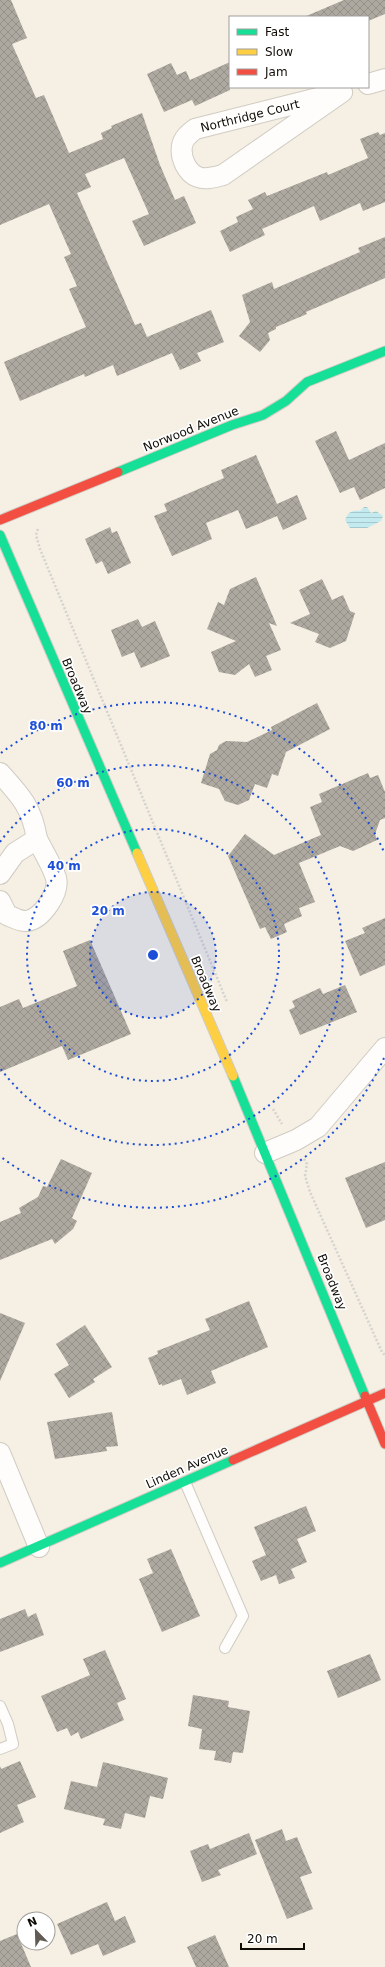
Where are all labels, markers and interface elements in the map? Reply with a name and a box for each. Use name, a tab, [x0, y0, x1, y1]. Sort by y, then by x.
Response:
legend	[229, 16, 369, 88]
text: Fast	[265, 25, 289, 39]
text: Slow	[265, 45, 293, 59]
text: Jam	[264, 65, 288, 79]
street label: Northridge Court	[199, 97, 301, 135]
street label: Norwood Avenue	[141, 403, 241, 455]
street label: Broadway	[59, 656, 95, 716]
text: 80 m	[29, 719, 63, 733]
text: 60 m	[56, 776, 90, 790]
text: 40 m	[47, 859, 81, 873]
text: 20 m	[91, 904, 125, 918]
centre of rings	[146, 948, 160, 962]
street label: Broadway	[188, 954, 224, 1014]
street label: Broadway	[314, 1252, 350, 1312]
street label: Linden Avenue	[144, 1443, 230, 1491]
north arrow	[16, 1911, 56, 1951]
text: N	[26, 1914, 39, 1930]
scale bar	[241, 1925, 304, 1951]
text: 20 m	[247, 1932, 278, 1946]

